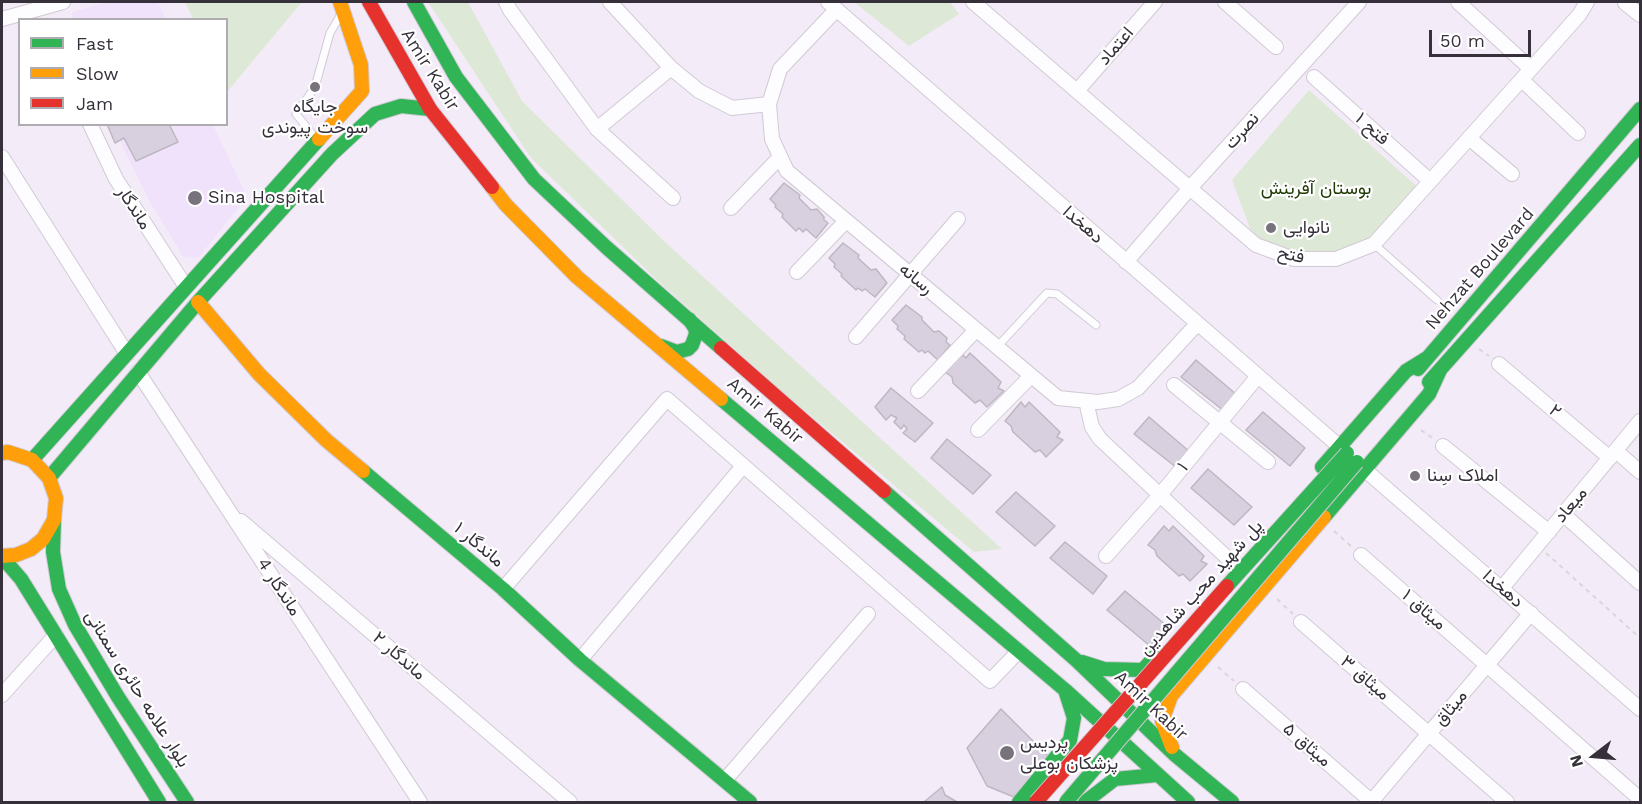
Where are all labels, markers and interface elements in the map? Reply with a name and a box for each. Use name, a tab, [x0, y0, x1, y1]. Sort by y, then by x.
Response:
legend	[18, 18, 228, 126]
scale bar	[1432, 18, 1534, 56]
street label: اعتماد	[1094, 22, 1138, 70]
street label: Amir Kabir	[396, 25, 464, 115]
text: 50 m	[1440, 30, 1485, 51]
text: Fast	[76, 33, 113, 54]
text: Slow	[76, 63, 119, 84]
marker: جایگاه سوخت پیوندی	[308, 80, 322, 94]
text: Jam	[76, 93, 113, 114]
place label: جایگاه سوخت پیوندی	[262, 96, 368, 138]
street label: نصرت	[1220, 108, 1264, 154]
street label: فتح ۱	[1351, 108, 1393, 150]
park label: بوستان آفرینش	[1261, 178, 1371, 200]
street label: ماندگار	[112, 182, 156, 234]
place label: Sina Hospital	[208, 187, 324, 209]
marker: Sina Hospital	[186, 189, 204, 207]
street label: دهخدا	[1058, 201, 1108, 249]
street label: Nehzat Boulevard	[1421, 204, 1539, 334]
place label: نانوایی	[1283, 217, 1330, 239]
marker: نانوایی	[1264, 221, 1278, 235]
street label: فتح	[1276, 242, 1306, 268]
street label: رسانه	[894, 258, 938, 300]
street label: Amir Kabir	[723, 373, 807, 449]
street label: ۲	[1544, 400, 1566, 422]
street label: ۱	[1173, 458, 1193, 476]
place label: املاک سِنا	[1427, 465, 1498, 487]
marker: املاک سِنا	[1408, 469, 1422, 483]
street label: میعاد	[1550, 483, 1592, 527]
street label: پل شهید محب شاهدین	[1135, 516, 1267, 660]
street label: ماندگار ۱	[449, 518, 509, 572]
street label: ماندگار 4	[252, 554, 306, 620]
street label: دهخدا	[1478, 565, 1528, 613]
street label: میثاق ۱	[1397, 585, 1451, 635]
street label: بلوار علامه حائری سمنانی	[80, 607, 194, 771]
street label: ماندگار ۲	[368, 627, 430, 685]
street label: میثاق ۳	[1336, 651, 1394, 705]
street label: Amir Kabir	[1110, 667, 1192, 745]
street label: میثاق	[1430, 686, 1472, 730]
street label: میثاق ۵	[1278, 718, 1336, 772]
north arrow	[1564, 726, 1624, 786]
place label: پردیس پزشکان بوعلی	[1020, 732, 1118, 774]
marker: پردیس پزشکان بوعلی	[998, 744, 1016, 762]
text: N	[1565, 753, 1587, 769]

